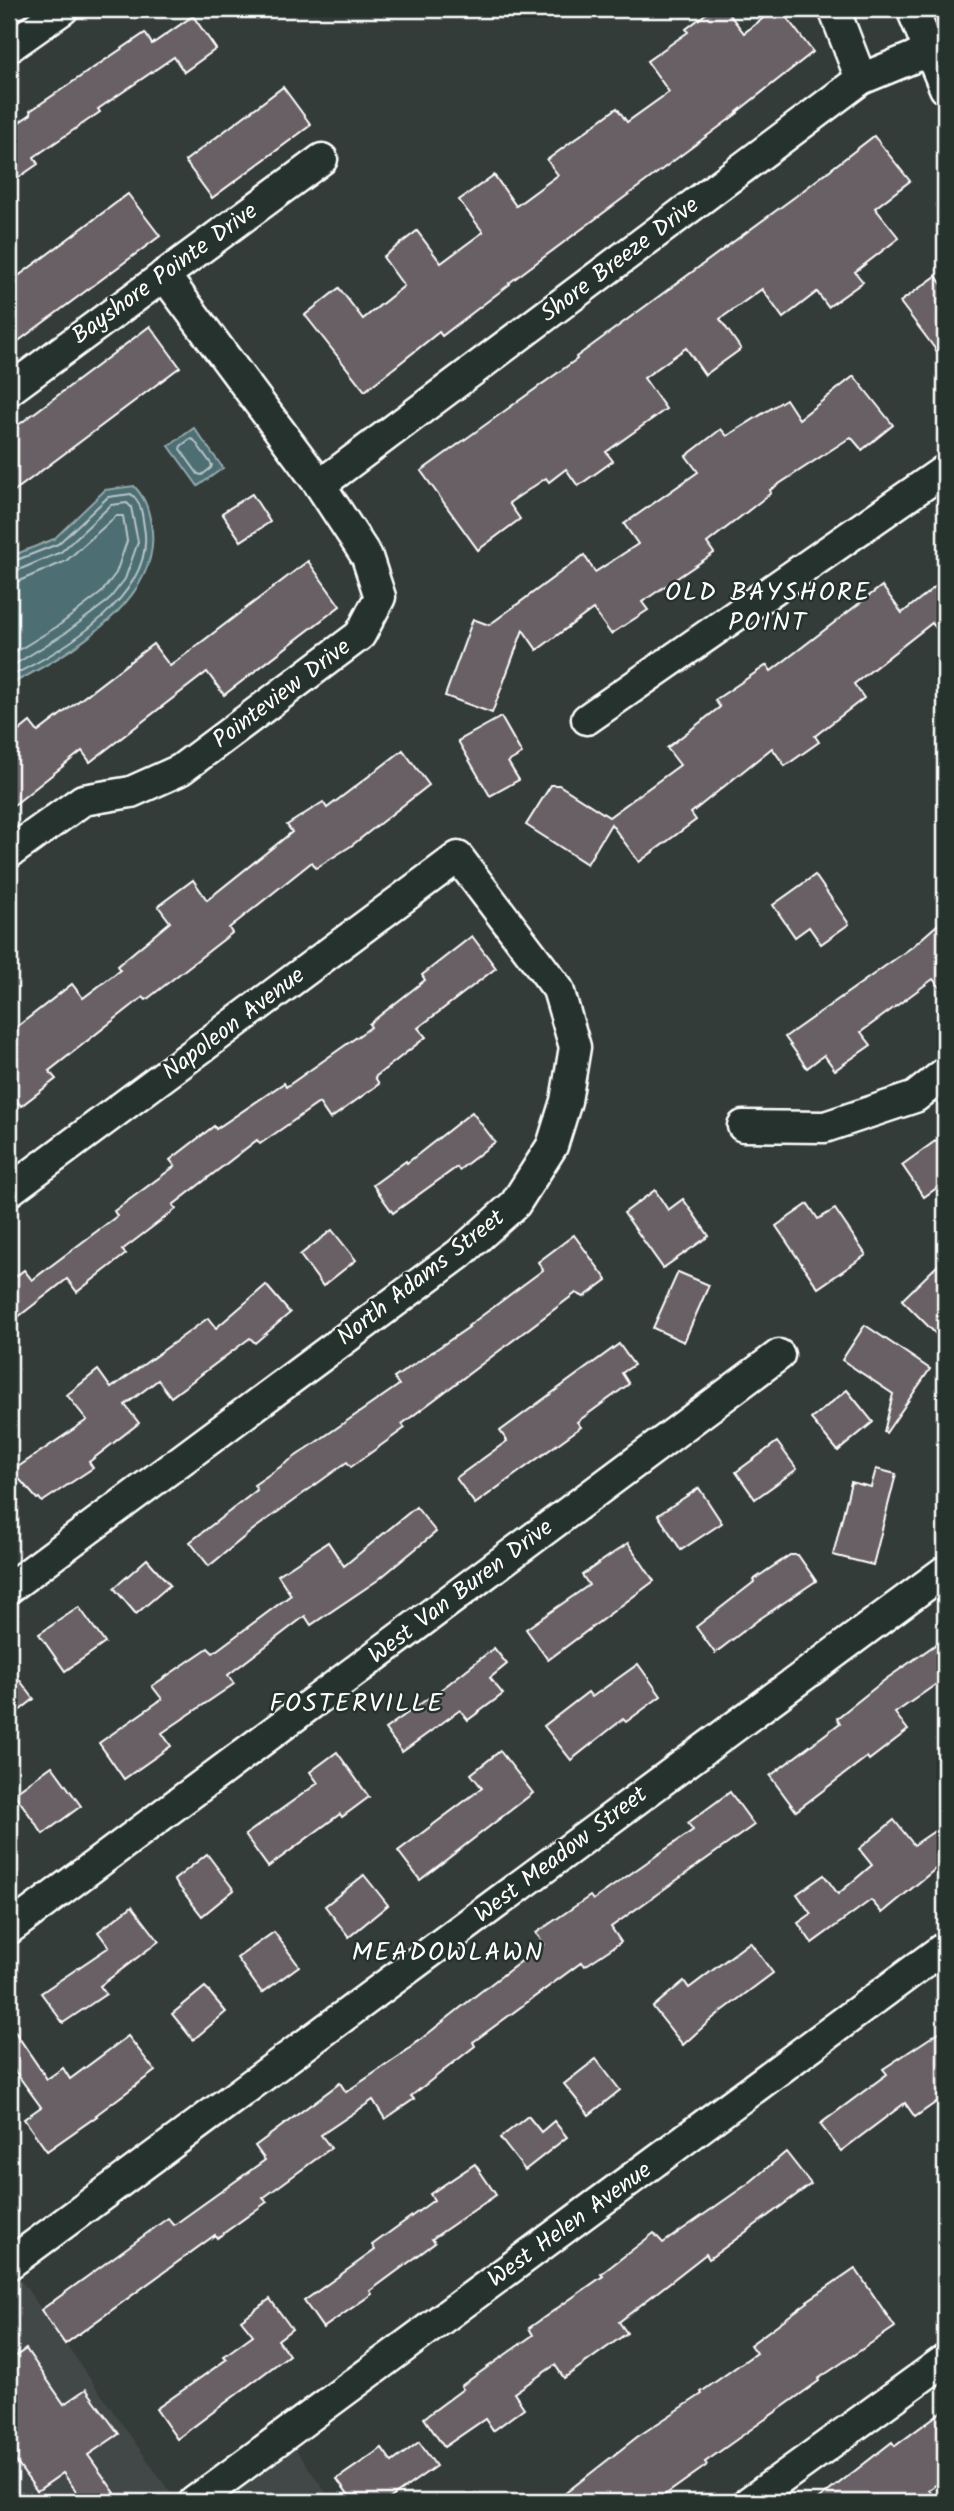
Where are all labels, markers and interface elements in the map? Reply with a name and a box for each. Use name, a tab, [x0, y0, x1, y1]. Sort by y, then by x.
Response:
street label: Shore Breeze Drive	[532, 187, 708, 333]
street label: Bayshore Pointe Drive	[64, 193, 267, 355]
district label: OLD BAYSHORE POINT	[665, 572, 871, 644]
street label: Pointeview Drive	[204, 629, 360, 759]
street label: Napoleon Avenue	[154, 957, 314, 1091]
street label: North Adams Street	[328, 1199, 514, 1356]
street label: West Van Buren Drive	[360, 1509, 562, 1675]
district label: FOSTERVILLE	[269, 1683, 445, 1725]
street label: West Meadow Street	[466, 1776, 657, 1934]
district label: MEADOWLAWN	[352, 1932, 544, 1974]
street label: West Helen Avenue	[480, 2152, 661, 2298]

